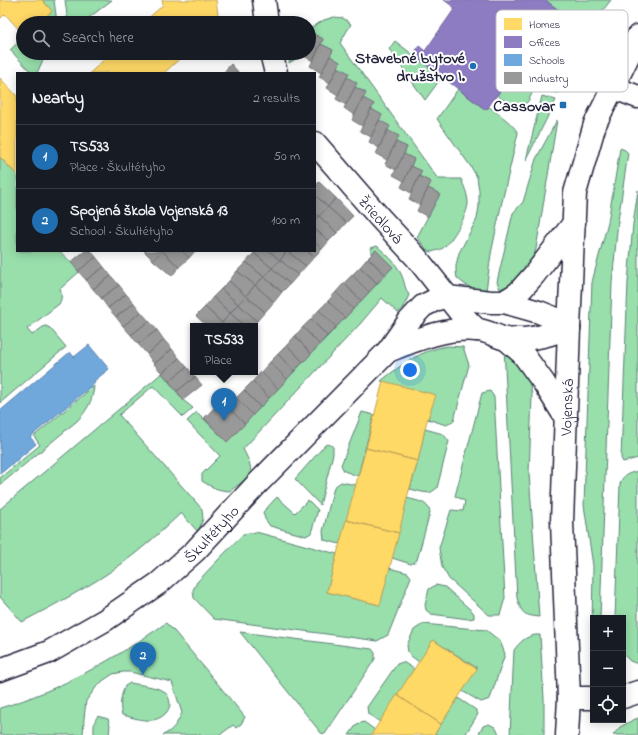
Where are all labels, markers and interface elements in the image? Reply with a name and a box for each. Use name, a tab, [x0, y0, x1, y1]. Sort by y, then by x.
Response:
legend	[496, 10, 628, 92]
search box	[16, 16, 316, 60]
text: Homes	[529, 17, 561, 33]
icon: search	[30, 27, 52, 49]
text: Search here	[62, 27, 134, 49]
text: Offices	[529, 35, 560, 51]
place label: Stavebné bytové družstvo I.	[355, 47, 466, 89]
text: Schools	[529, 53, 565, 69]
marker: Stavebné bytové družstvo I.	[468, 61, 478, 71]
text: Industry	[529, 71, 568, 88]
text: Nearby	[32, 86, 84, 111]
text: 2 results	[253, 89, 300, 108]
place label: Cassovar	[493, 95, 556, 119]
marker: Cassovar	[558, 100, 568, 110]
text: TS533	[70, 136, 109, 158]
text: 1	[43, 147, 47, 166]
text: 50 m	[274, 147, 300, 166]
text: Place · Škultétyho	[70, 158, 165, 177]
street label: Žriedlová	[351, 191, 408, 250]
text: Spojená škola Vojenská 13	[70, 200, 228, 222]
text: 2	[42, 211, 48, 230]
text: 100 m	[271, 211, 300, 230]
text: School · Škultétyho	[70, 222, 173, 241]
popup	[190, 323, 258, 375]
text: TS533	[204, 329, 244, 351]
text: Place	[204, 351, 232, 370]
your location	[400, 360, 420, 380]
street label: Vojenská	[555, 378, 581, 437]
pin: 1	[211, 388, 237, 421]
street label: Škultétyho	[179, 500, 246, 570]
map controls	[590, 615, 626, 723]
button: +	[590, 615, 626, 651]
pin: 2	[130, 642, 156, 675]
button: −	[590, 651, 626, 687]
button: locate	[590, 687, 626, 723]

